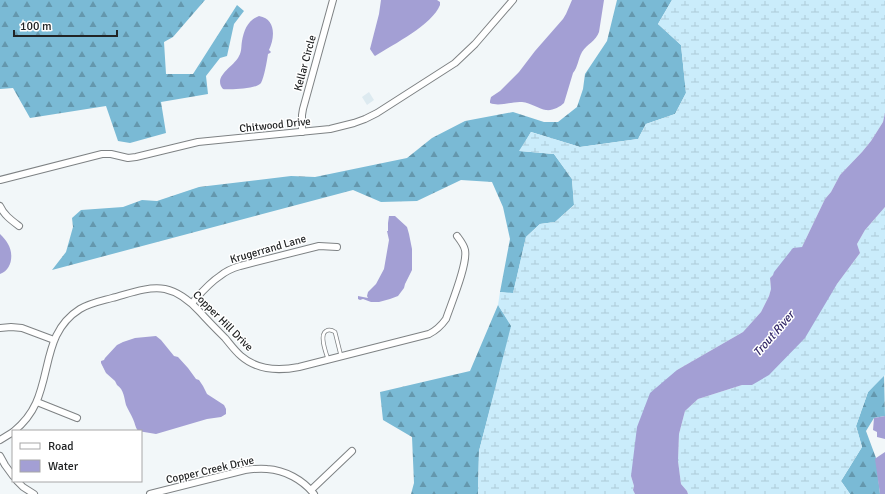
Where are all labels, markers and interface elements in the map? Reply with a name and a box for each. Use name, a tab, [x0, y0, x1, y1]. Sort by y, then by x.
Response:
scale bar	[14, 12, 117, 38]
text: 100 m	[20, 19, 52, 34]
street label: Kellar Circle	[291, 34, 319, 92]
street label: Chitwood Drive	[239, 115, 311, 135]
street label: Krugerrand Lane	[228, 232, 308, 266]
street label: Copper Hill Drive	[190, 288, 256, 354]
water label: Trout River	[750, 307, 799, 360]
legend	[12, 430, 142, 482]
text: Road	[48, 439, 74, 454]
street label: Copper Creek Drive	[165, 454, 255, 486]
text: Water	[48, 459, 79, 474]

